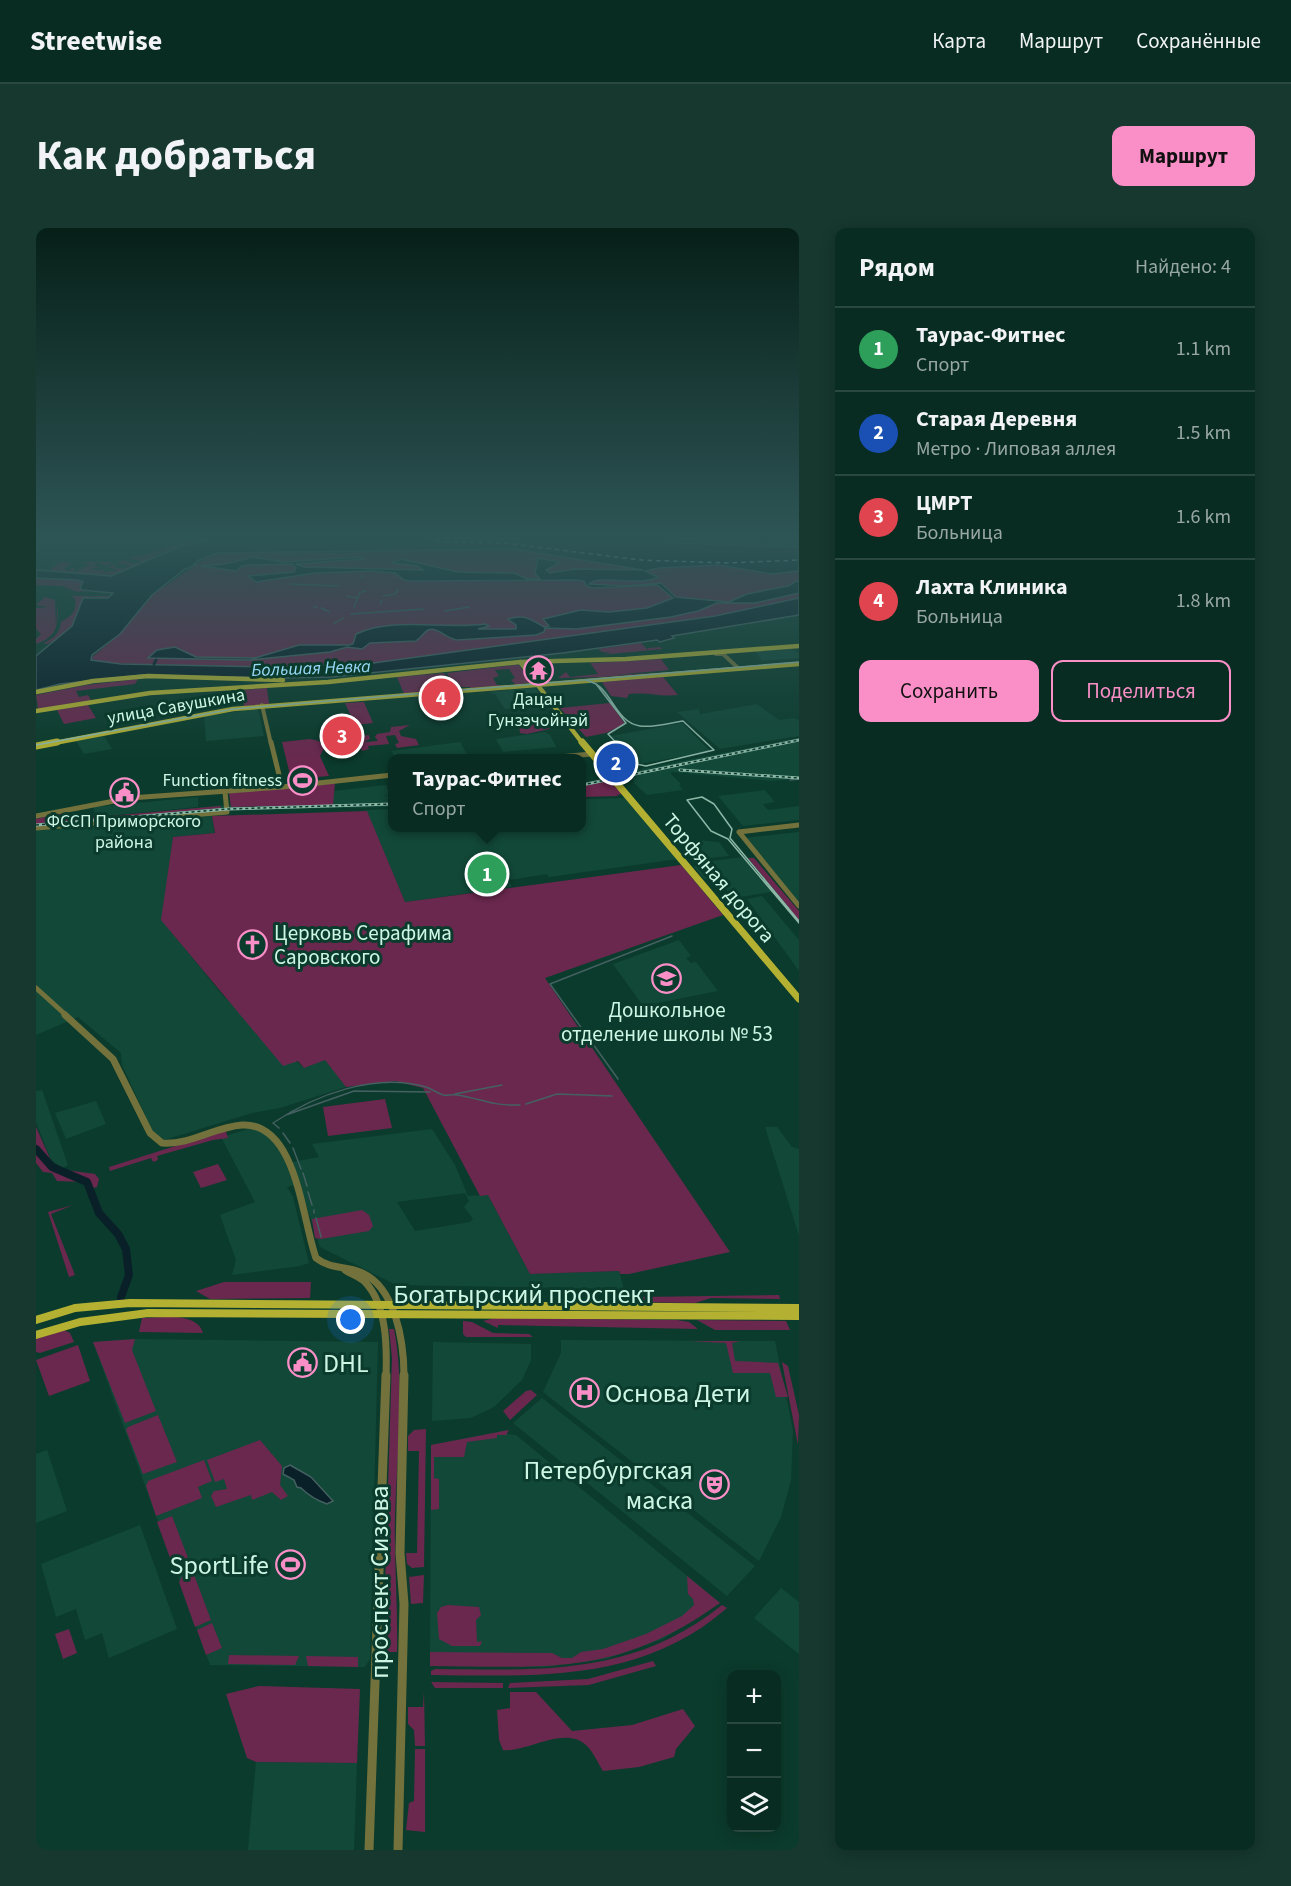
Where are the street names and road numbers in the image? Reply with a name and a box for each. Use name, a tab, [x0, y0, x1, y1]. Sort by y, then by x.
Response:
street label: улица Савушкина	[105, 682, 247, 731]
street label: Торфяная дорога	[656, 807, 782, 949]
street label: Богатырский проспект	[393, 1276, 655, 1313]
street label: проспект Сизова	[361, 1485, 398, 1679]

